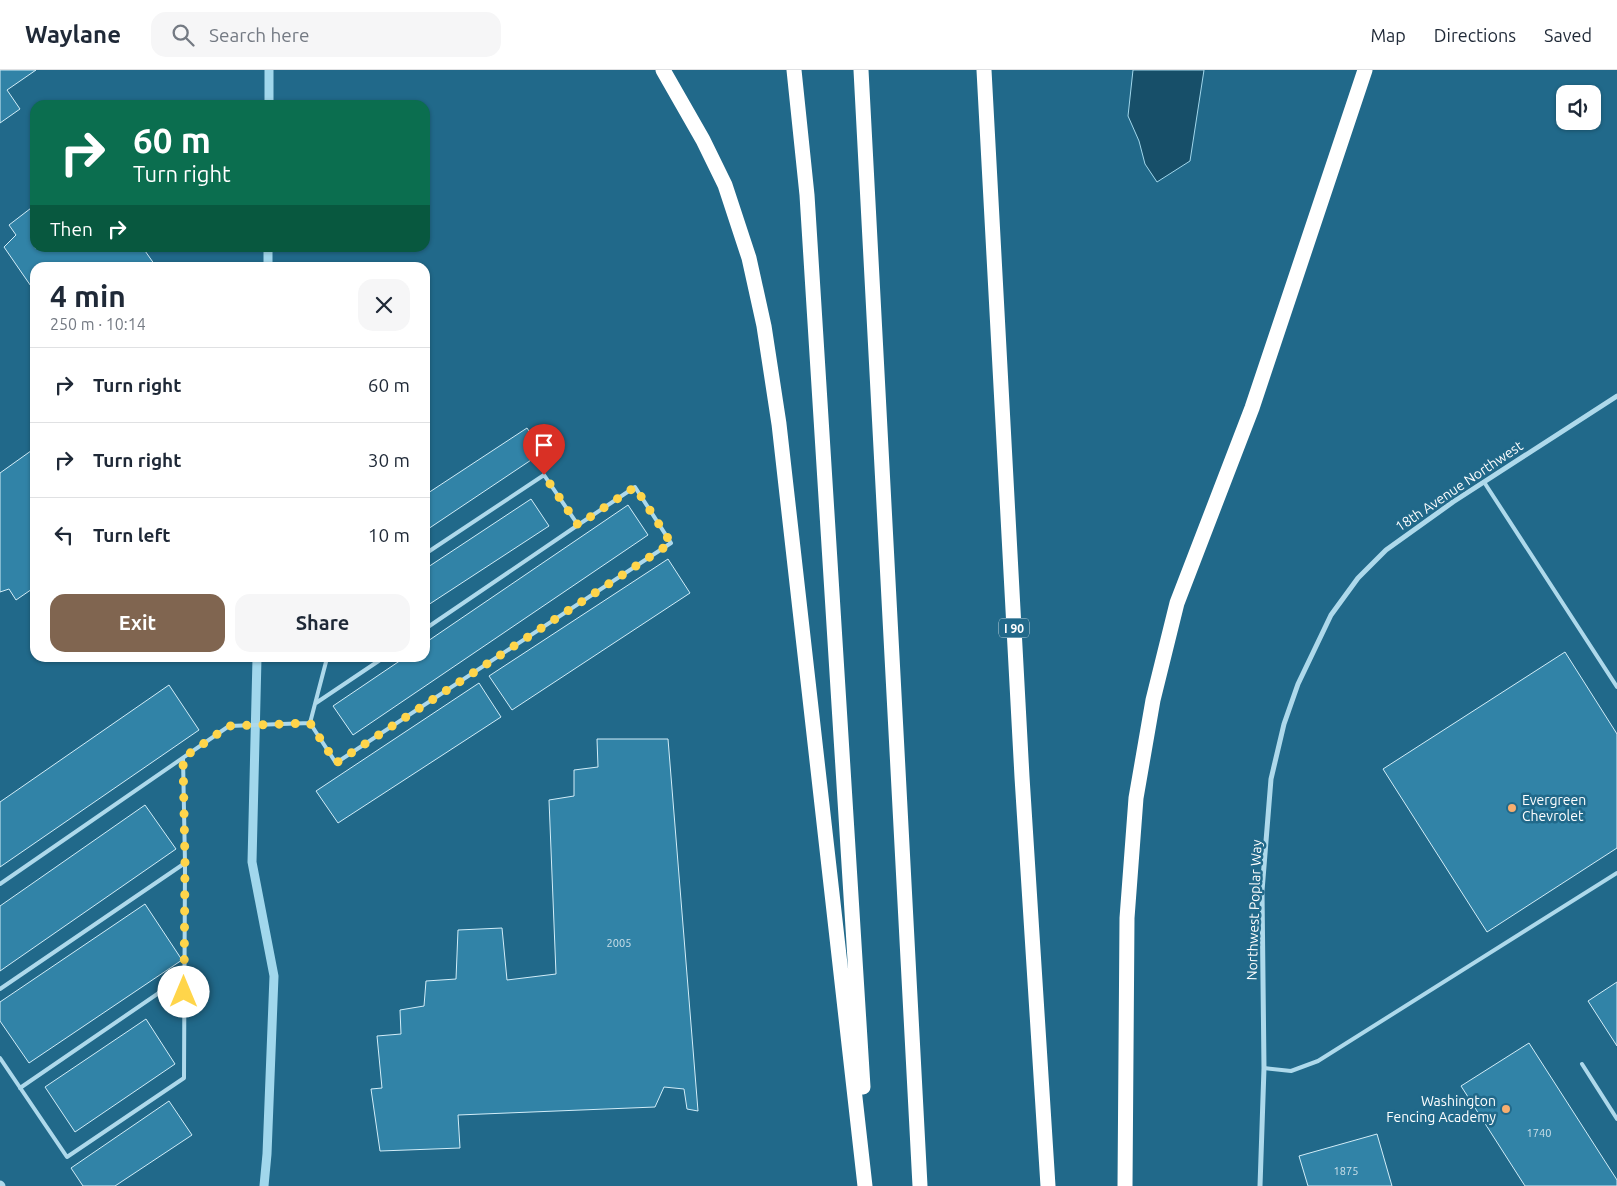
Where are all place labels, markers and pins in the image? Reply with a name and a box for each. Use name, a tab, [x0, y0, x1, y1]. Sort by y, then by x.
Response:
pin	[523, 424, 565, 475]
place label: Evergreen Chevrolet	[1522, 792, 1586, 824]
marker: Evergreen Chevrolet	[1506, 802, 1518, 814]
place label: Washington Fencing Academy	[1386, 1093, 1496, 1125]
marker: Washington Fencing Academy	[1500, 1103, 1512, 1115]

